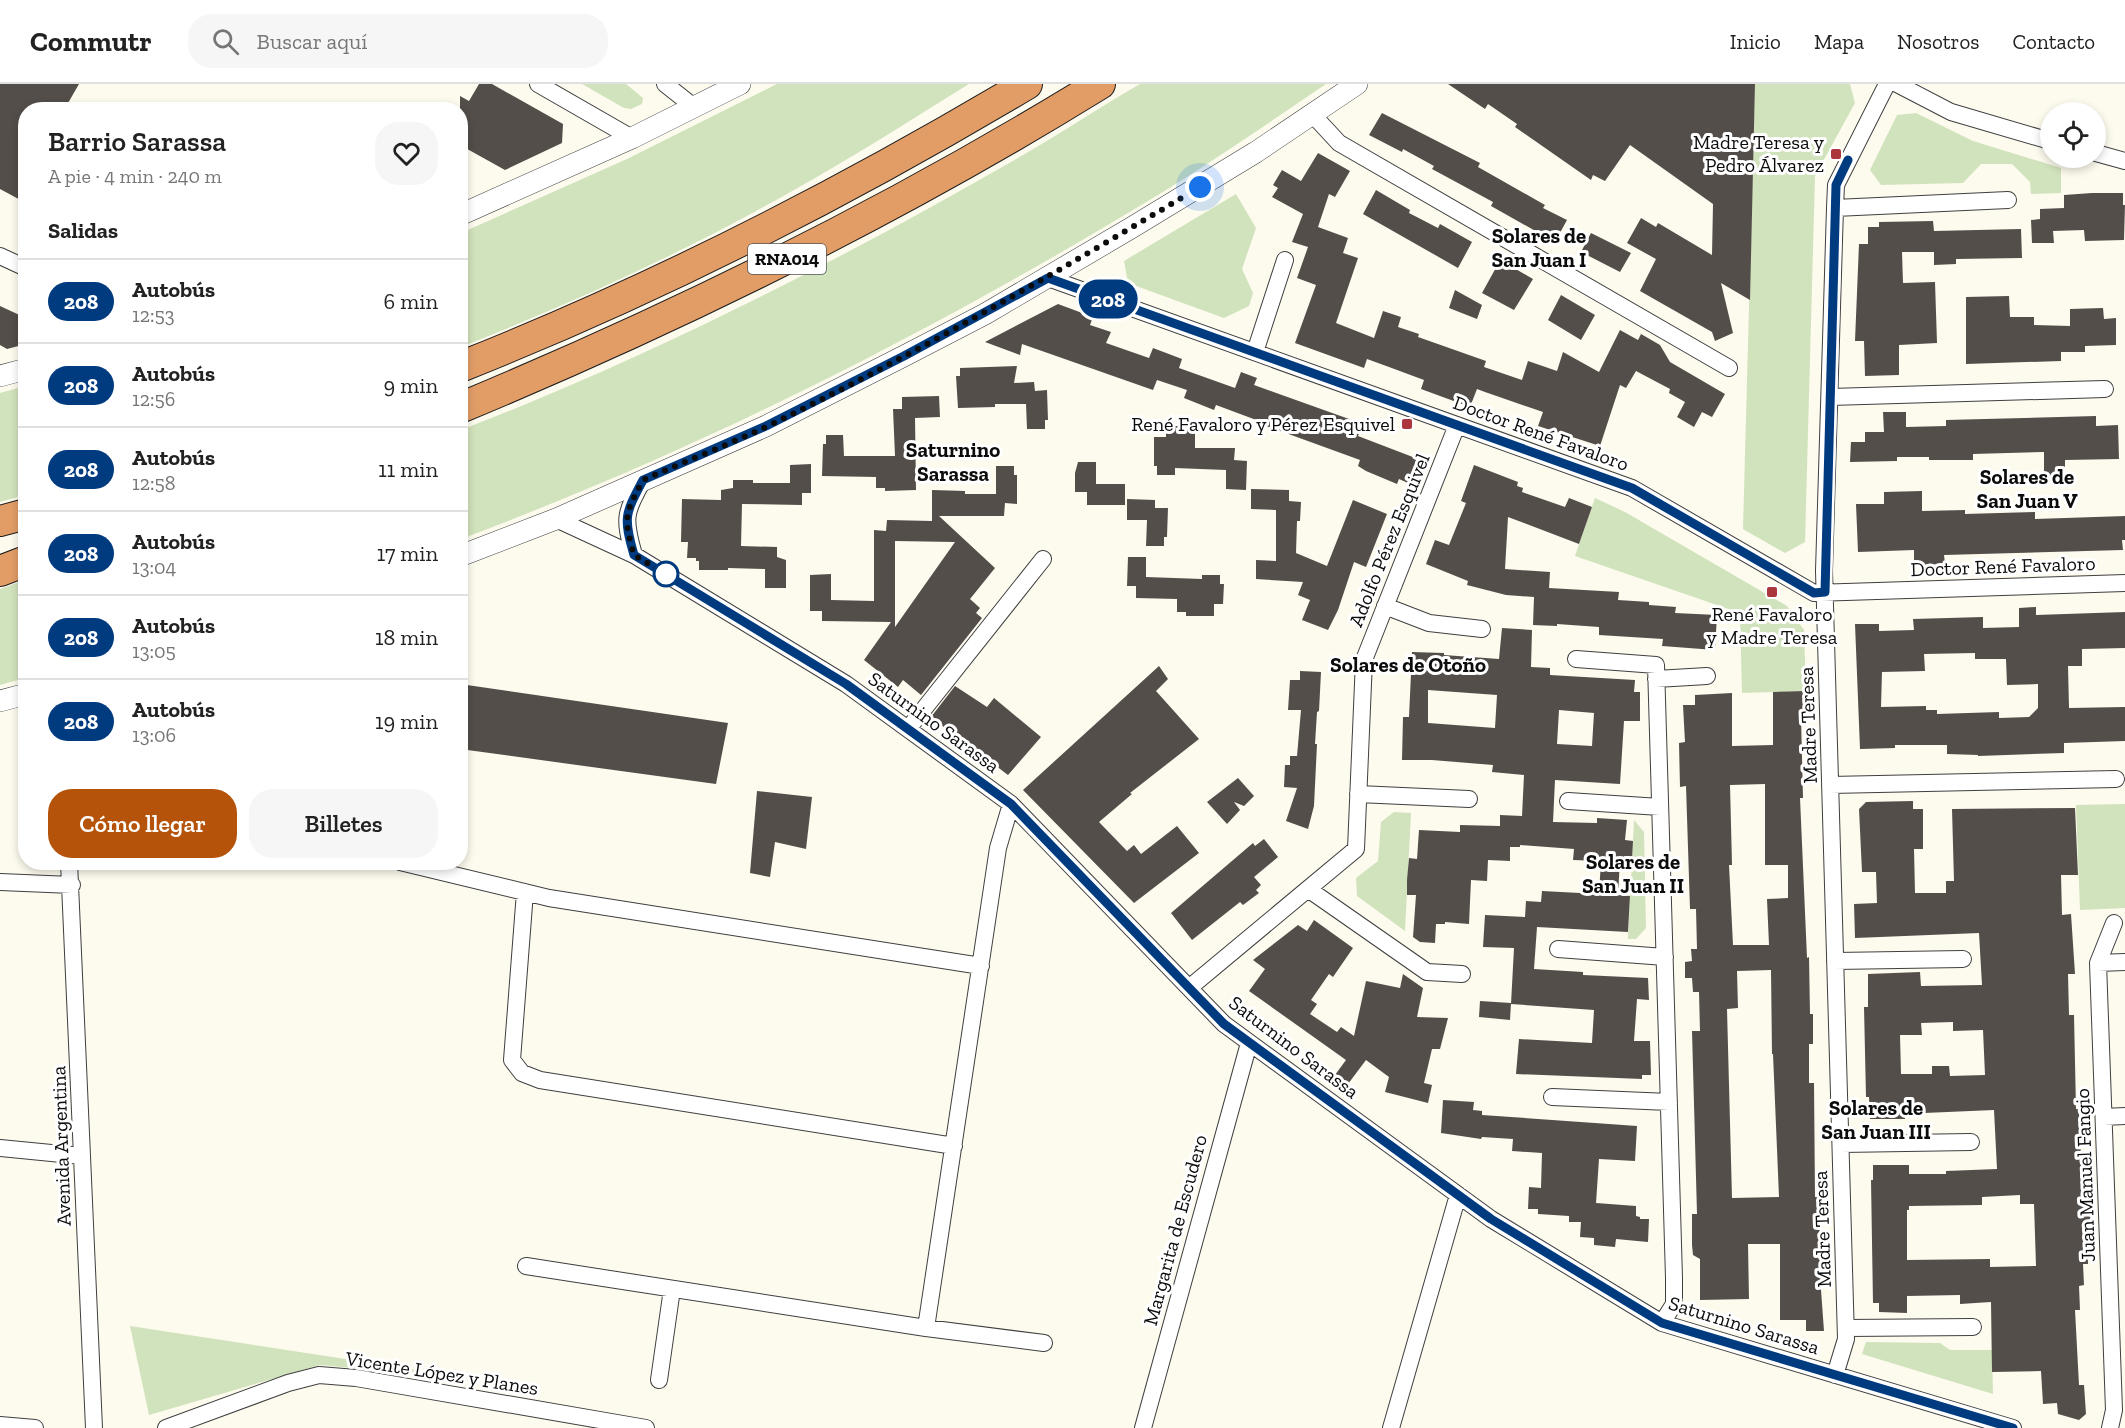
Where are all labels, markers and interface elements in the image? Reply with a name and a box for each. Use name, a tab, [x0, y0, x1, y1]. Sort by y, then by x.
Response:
search box	[188, 14, 608, 68]
text: Commutr	[30, 25, 152, 58]
icon: search	[209, 25, 242, 58]
text: Buscar aquí	[257, 28, 367, 55]
text: Inicio	[1730, 29, 1781, 54]
text: Mapa	[1814, 29, 1864, 54]
text: Nosotros	[1897, 29, 1979, 54]
text: Contacto	[2012, 29, 2095, 54]
map controls	[2040, 102, 2106, 168]
button: locate	[2040, 102, 2106, 168]
button: heart	[375, 122, 438, 185]
text: Barrio Sarassa	[48, 125, 226, 158]
place label: Madre Teresa y Pedro Álvarez	[1693, 130, 1825, 177]
marker: Madre Teresa y Pedro Álvarez	[1829, 147, 1843, 161]
text: A pie · 4 min · 240 m	[48, 164, 222, 188]
your location	[1185, 172, 1215, 202]
text: Salidas	[48, 217, 118, 244]
district label: Solares de San Juan I	[1492, 223, 1586, 272]
road number: RNA014	[748, 244, 826, 274]
text: Autobús	[132, 276, 215, 303]
line badge: 208	[1074, 280, 1142, 318]
text: 208	[1091, 287, 1125, 312]
text: 6 min	[384, 288, 438, 315]
text: 208	[64, 289, 98, 314]
text: 12:53	[132, 303, 175, 327]
text: Autobús	[132, 360, 215, 387]
text: 9 min	[384, 372, 438, 399]
text: 208	[64, 373, 98, 398]
text: 12:56	[132, 387, 175, 411]
street label: Doctor René Favaloro	[1450, 390, 1632, 476]
place label: René Favaloro y Pérez Esquivel	[1131, 412, 1395, 436]
marker: René Favaloro y Pérez Esquivel	[1400, 417, 1414, 431]
district label: Saturnino Sarassa	[906, 437, 1000, 486]
text: Autobús	[132, 444, 215, 471]
street label: Adolfo Pérez Esquivel	[1343, 450, 1435, 630]
text: 11 min	[378, 456, 438, 483]
text: 208	[64, 457, 98, 482]
district label: Solares de San Juan V	[1976, 464, 2078, 513]
text: 12:58	[132, 471, 175, 495]
text: Autobús	[132, 528, 215, 555]
text: 17 min	[377, 540, 438, 567]
text: 208	[64, 541, 98, 566]
street label: Doctor René Favaloro	[1910, 551, 2096, 581]
text: 13:04	[132, 555, 176, 579]
unlabelled marker	[653, 561, 679, 587]
marker: René Favaloro y Madre Teresa	[1765, 585, 1779, 599]
place label: René Favaloro y Madre Teresa	[1706, 602, 1838, 649]
text: Autobús	[132, 612, 215, 639]
text: 18 min	[375, 624, 438, 651]
text: 208	[64, 625, 98, 650]
text: 13:05	[132, 639, 176, 663]
district label: Solares de Otoño	[1330, 652, 1486, 677]
street label: Saturnino Sarassa	[864, 666, 1005, 778]
street label: Madre Teresa	[1794, 666, 1822, 784]
text: Autobús	[132, 696, 215, 723]
text: 19 min	[375, 708, 438, 735]
text: 208	[64, 709, 98, 734]
text: 13:06	[132, 723, 176, 747]
button: Cómo llegar	[48, 789, 237, 858]
button: Billetes	[249, 789, 438, 858]
district label: Solares de San Juan II	[1582, 849, 1684, 898]
street label: Saturnino Sarassa	[1224, 990, 1364, 1104]
street label: Avenida Argentina	[46, 1065, 76, 1226]
street label: Juan Manuel Fangio	[2070, 1088, 2100, 1262]
district label: Solares de San Juan III	[1821, 1095, 1931, 1144]
street label: Margarita de Escudero	[1138, 1132, 1212, 1328]
street label: Madre Teresa	[1808, 1170, 1836, 1288]
street label: Saturnino Sarassa	[1666, 1291, 1823, 1359]
street label: Vicente López y Planes	[343, 1346, 540, 1400]

